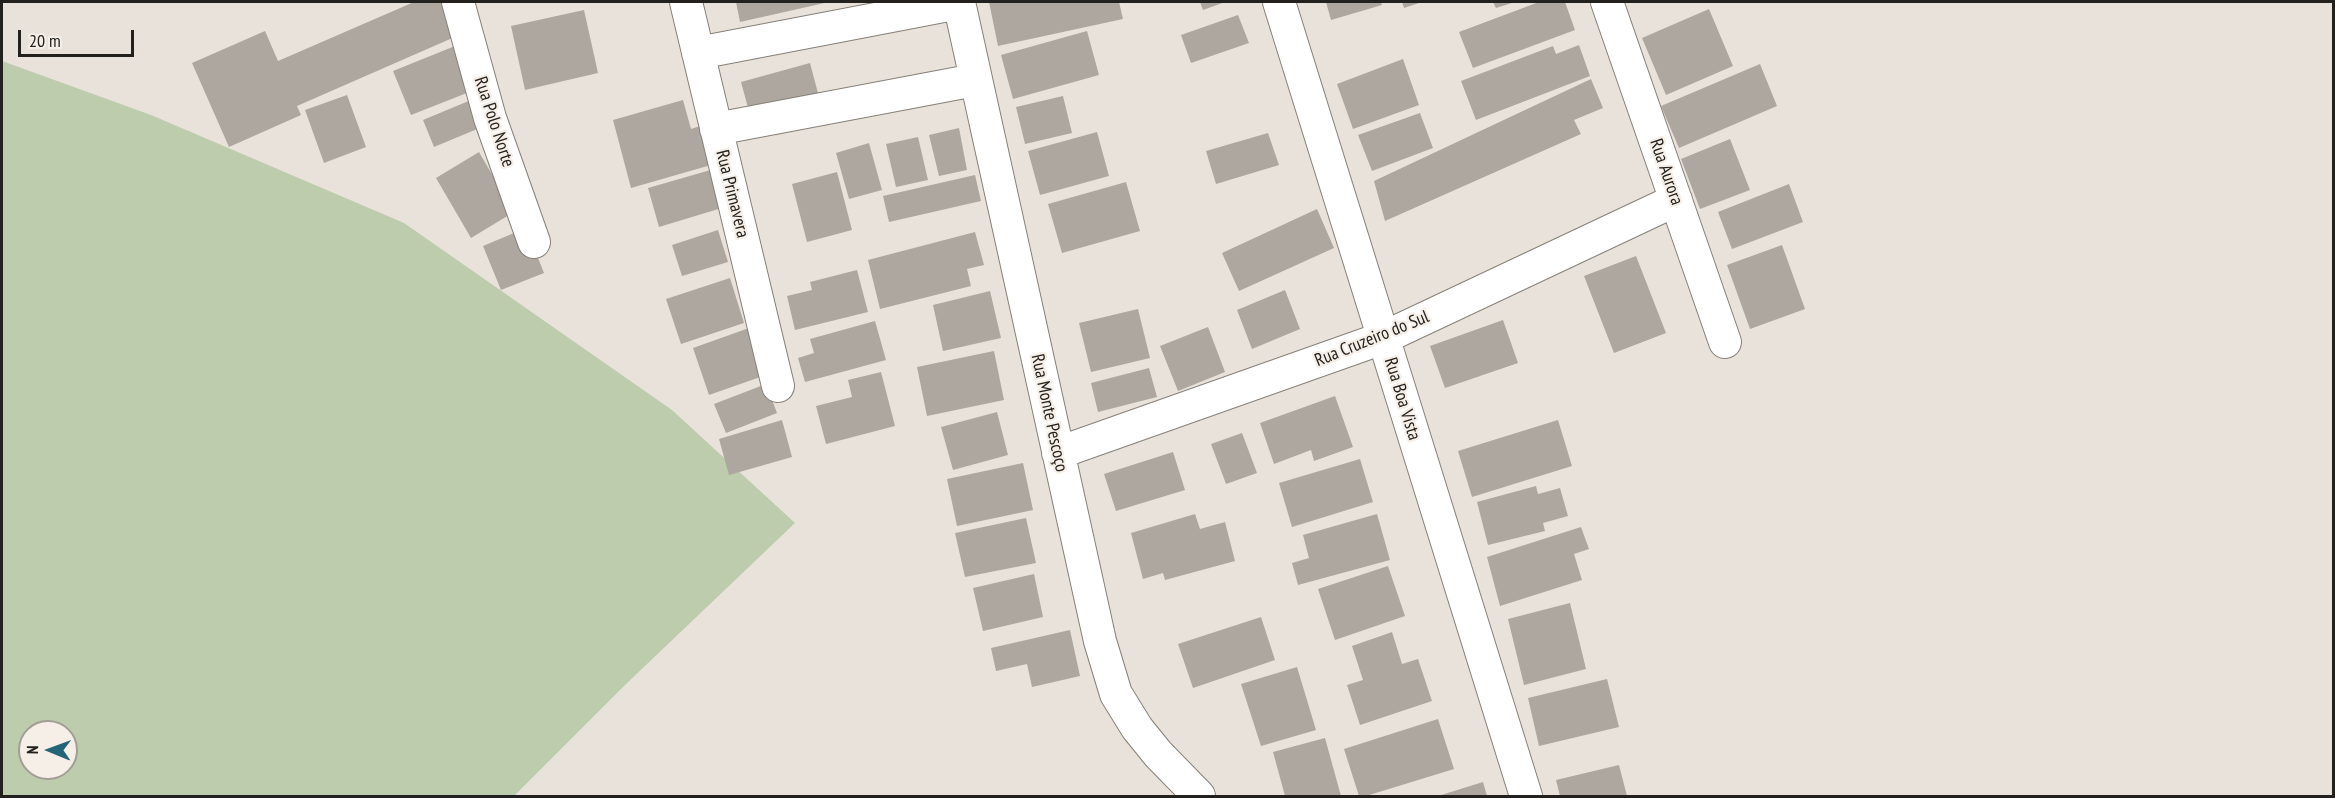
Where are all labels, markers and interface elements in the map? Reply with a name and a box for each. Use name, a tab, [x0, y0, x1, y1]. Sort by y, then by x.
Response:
scale bar	[21, 18, 136, 56]
text: 20 m	[29, 29, 61, 52]
street label: Rua Polo Norte	[469, 74, 519, 170]
street label: Rua Aurora	[1645, 136, 1687, 208]
street label: Rua Primavera	[711, 148, 753, 240]
street label: Rua Cruzeiro do Sul	[1312, 306, 1432, 372]
street label: Rua Monte Pescoço	[1026, 352, 1072, 474]
street label: Rua Boa Vista	[1379, 355, 1425, 443]
north arrow	[18, 720, 78, 780]
text: N	[22, 745, 42, 754]

